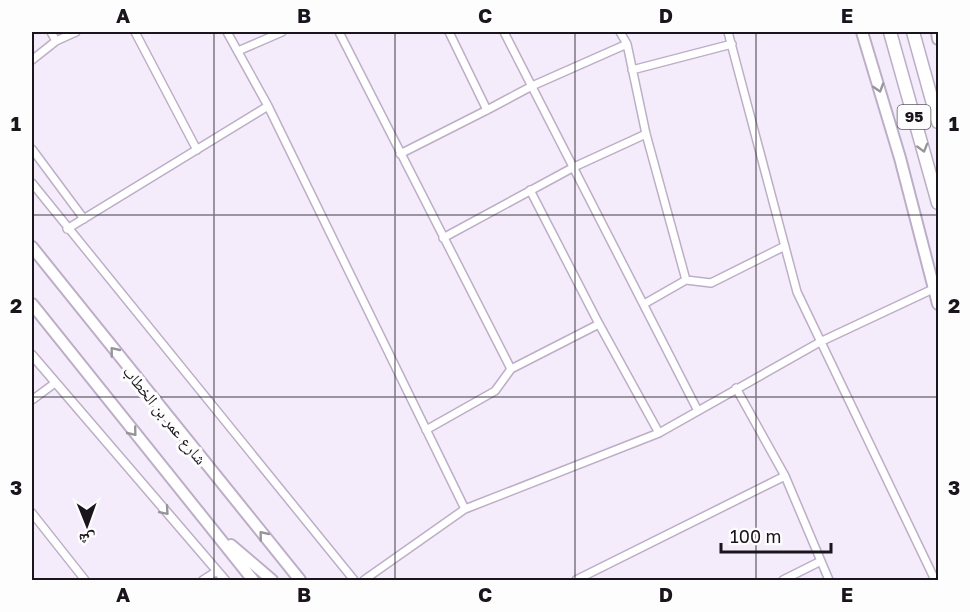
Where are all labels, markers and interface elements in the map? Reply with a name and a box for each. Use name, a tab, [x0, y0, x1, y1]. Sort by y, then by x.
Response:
text: A	[116, 3, 130, 27]
text: B	[297, 3, 311, 27]
text: C	[478, 3, 492, 27]
text: D	[659, 3, 673, 27]
text: E	[841, 3, 853, 27]
one-way arrow	[872, 82, 884, 92]
road number: 95	[898, 105, 930, 129]
text: 1	[11, 111, 21, 135]
text: 1	[949, 111, 959, 135]
one-way arrow	[916, 142, 928, 153]
text: 2	[10, 293, 22, 317]
text: 2	[948, 293, 960, 317]
one-way arrow	[110, 347, 121, 358]
street label: شارع عمر بن الخطاب	[118, 361, 211, 469]
one-way arrow	[126, 425, 137, 436]
text: 3	[10, 475, 22, 499]
text: 3	[948, 475, 960, 499]
north arrow	[57, 495, 117, 555]
one-way arrow	[158, 504, 169, 515]
scale bar	[721, 516, 830, 554]
text: 100 m	[730, 525, 781, 547]
text: ش	[79, 530, 96, 550]
one-way arrow	[259, 531, 270, 542]
text: A	[116, 582, 130, 606]
text: B	[297, 582, 311, 606]
text: C	[478, 582, 492, 606]
text: D	[659, 582, 673, 606]
text: E	[841, 582, 853, 606]

